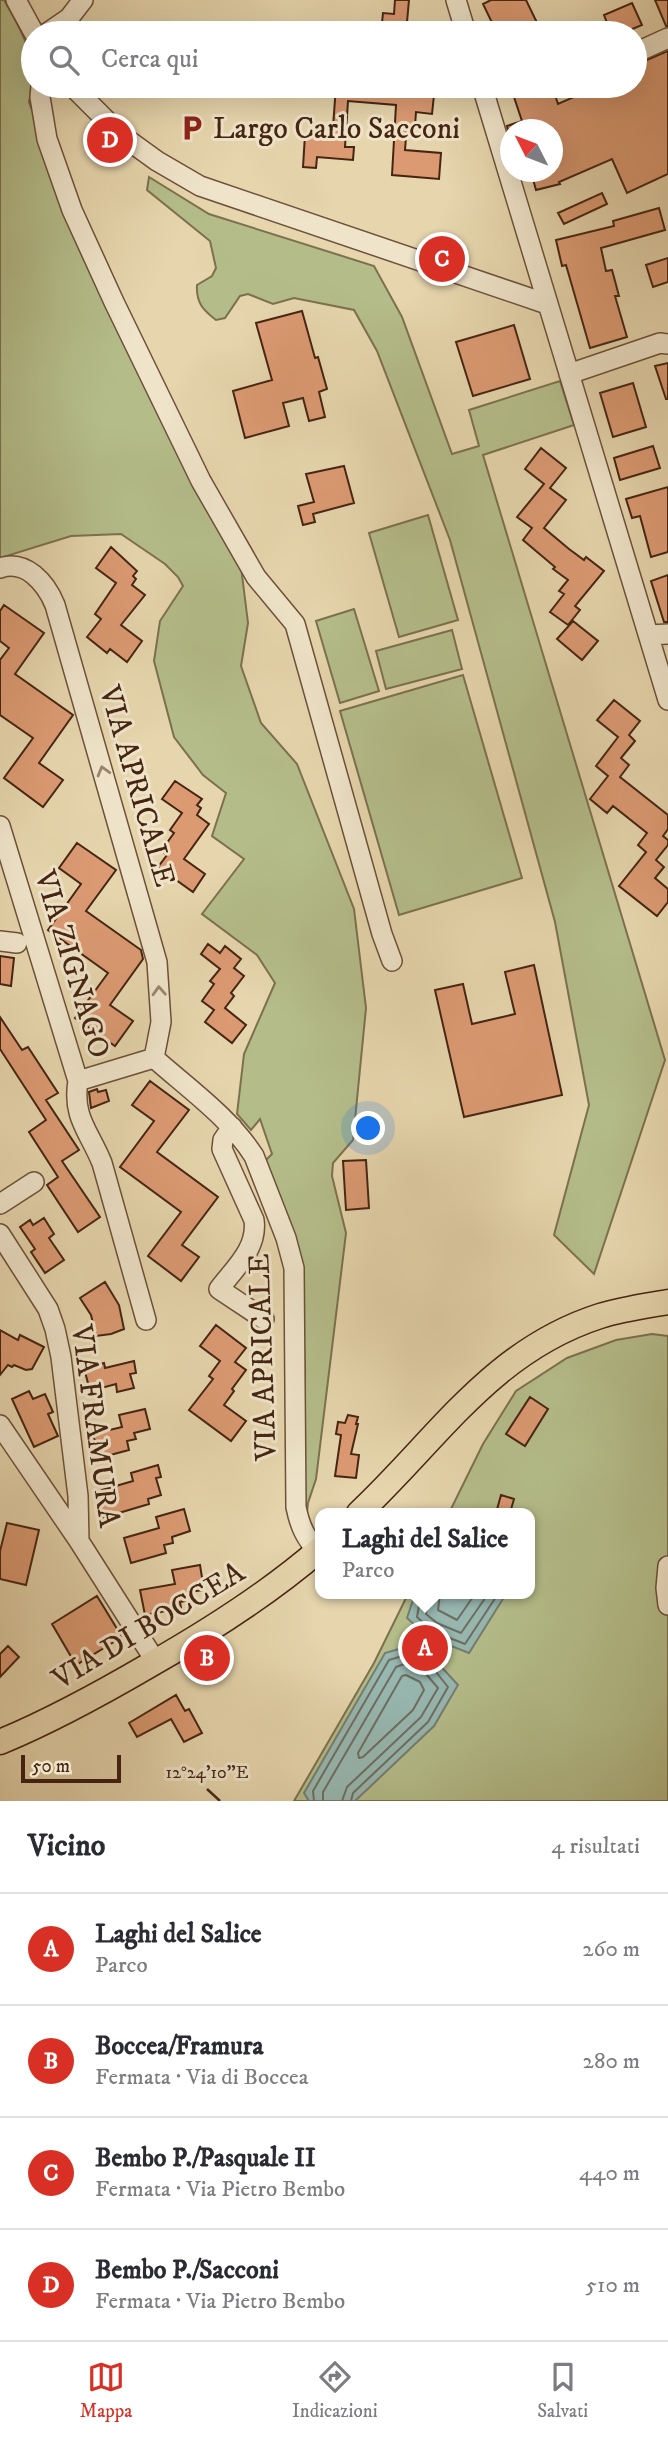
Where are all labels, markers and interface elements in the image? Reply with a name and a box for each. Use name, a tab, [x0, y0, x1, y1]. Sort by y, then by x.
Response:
search box	[21, 21, 647, 98]
icon: search	[45, 41, 83, 79]
text: Cerca qui	[101, 43, 199, 76]
place label: Largo Carlo Sacconi	[213, 111, 460, 148]
parking icon: Largo Carlo Sacconi	[177, 113, 207, 143]
pin: D	[87, 114, 133, 166]
north arrow	[500, 119, 563, 182]
pin: C	[419, 233, 465, 285]
street label: VIA APRICALE	[90, 681, 183, 891]
one-way arrow	[97, 765, 111, 777]
street label: VIA ZIGNAGO	[25, 865, 118, 1063]
one-way arrow	[152, 985, 167, 996]
your location	[351, 1111, 385, 1145]
street label: VIA APRICALE	[241, 1253, 286, 1462]
street label: VIA FRAMURA	[62, 1322, 127, 1531]
popup	[315, 1508, 535, 1599]
text: Laghi del Salice	[342, 1523, 508, 1556]
street label: VIA DI BOCCEA	[45, 1553, 251, 1697]
text: Parco	[342, 1556, 394, 1585]
pin: A	[402, 1622, 448, 1674]
pin: B	[184, 1632, 230, 1684]
scale bar	[21, 1752, 121, 1784]
text: 50 m	[32, 1755, 70, 1778]
text: 12°24'10"E	[166, 1762, 249, 1784]
text: Vicino	[28, 1828, 105, 1865]
text: 4 risultati	[551, 1832, 640, 1861]
text: Laghi del Salice	[95, 1918, 262, 1951]
text: A	[44, 1935, 58, 1964]
text: 260 m	[582, 1935, 640, 1964]
text: Parco	[95, 1951, 148, 1980]
text: Boccea/Framura	[95, 2030, 263, 2063]
text: B	[44, 2047, 58, 2076]
text: 280 m	[583, 2047, 640, 2076]
text: Fermata · Via di Boccea	[95, 2063, 308, 2092]
text: Bembo P./Pasquale II	[95, 2142, 316, 2175]
text: C	[43, 2159, 59, 2188]
text: 440 m	[579, 2159, 640, 2188]
text: Fermata · Via Pietro Bembo	[95, 2175, 345, 2204]
text: Bembo P./Sacconi	[95, 2254, 279, 2287]
text: D	[42, 2271, 60, 2300]
text: 510 m	[586, 2271, 640, 2300]
text: Fermata · Via Pietro Bembo	[95, 2287, 345, 2316]
tab: Mappa	[80, 2358, 132, 2423]
tab: Indicazioni	[292, 2358, 378, 2423]
tab: Salvati	[537, 2358, 588, 2423]

